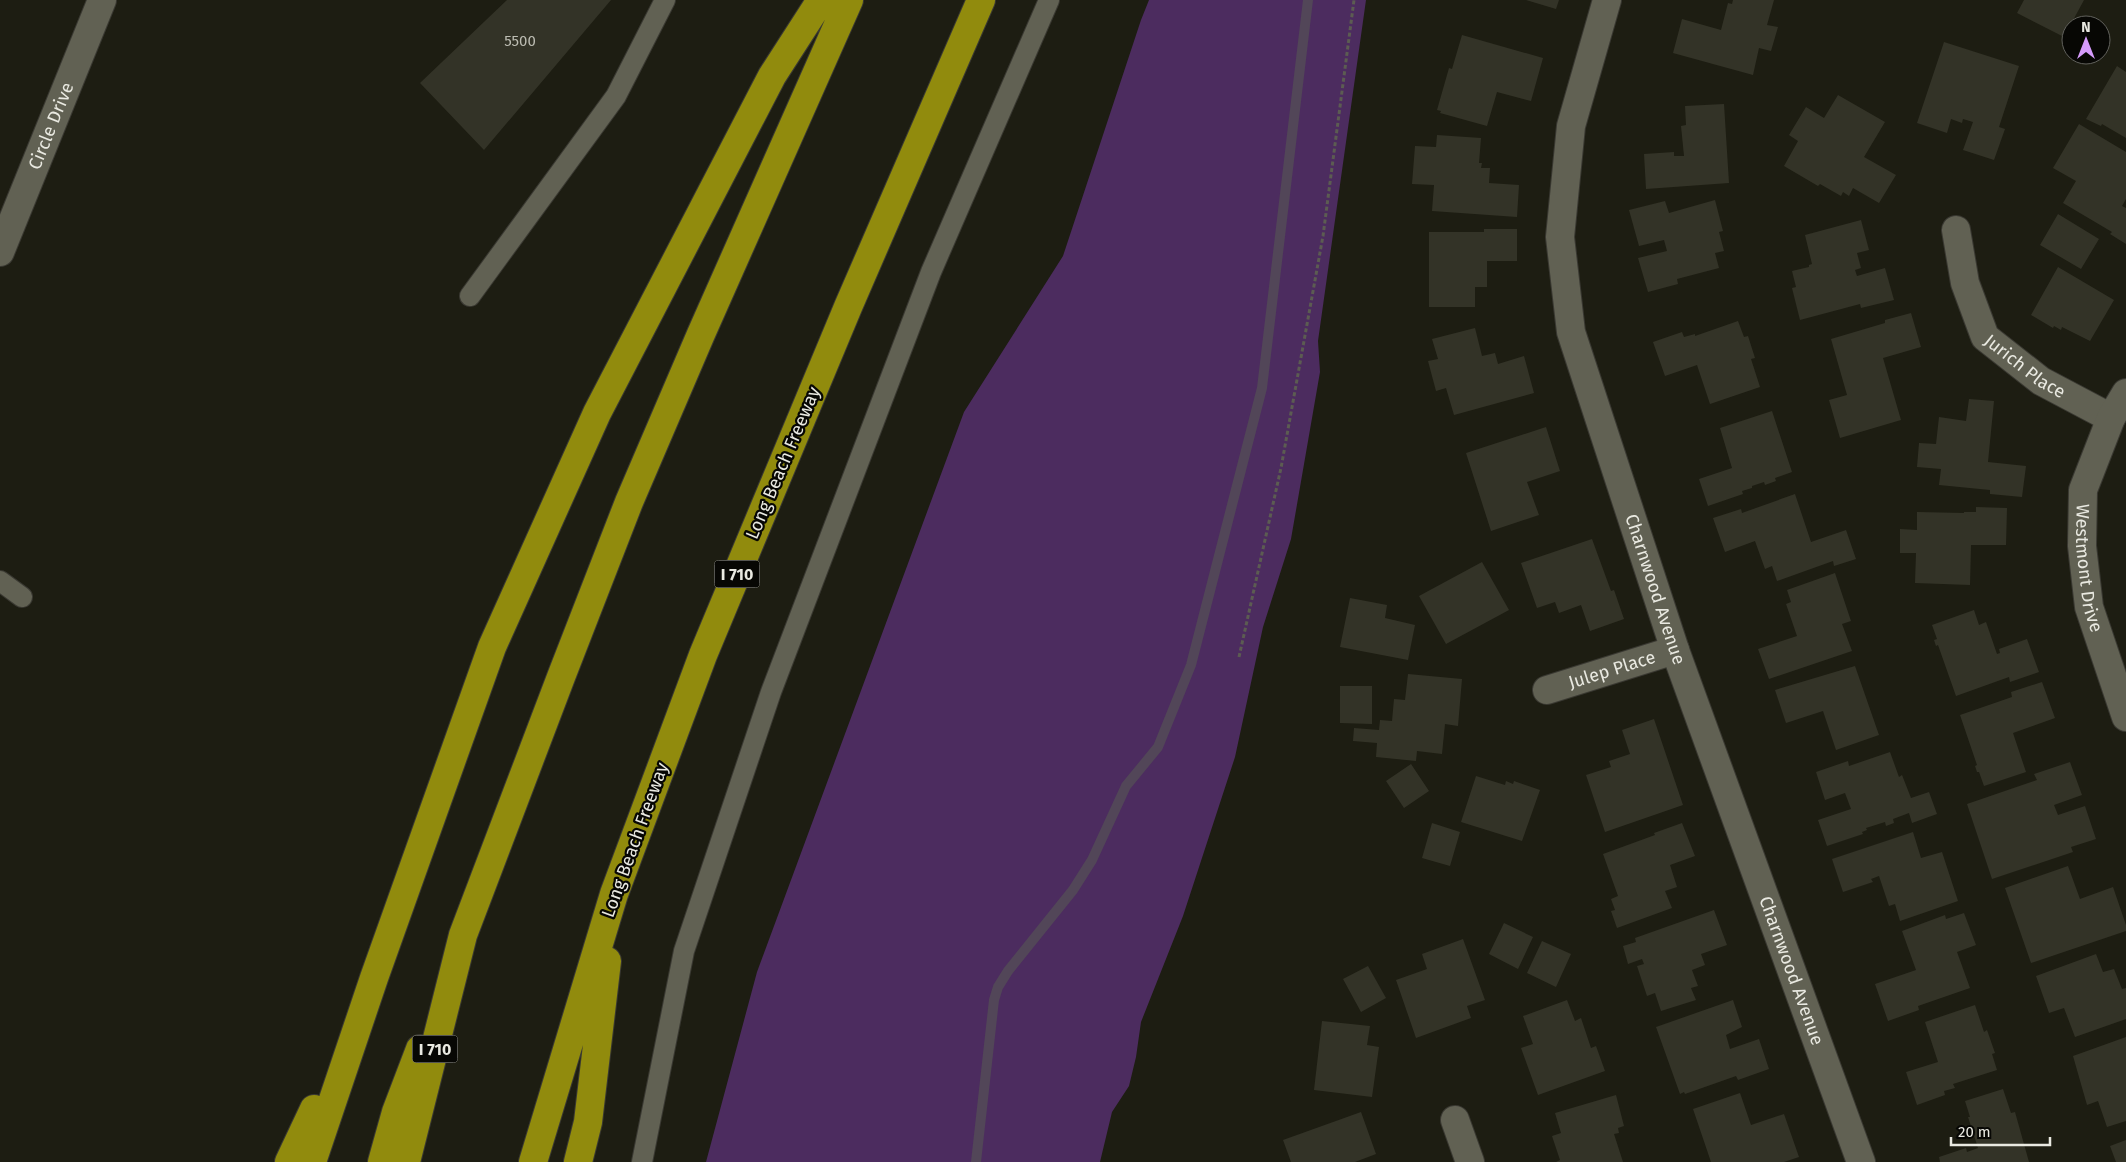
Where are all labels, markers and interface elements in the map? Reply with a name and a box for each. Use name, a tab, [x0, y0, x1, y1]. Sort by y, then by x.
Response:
north arrow	[2061, 15, 2111, 65]
text: N	[2081, 19, 2091, 36]
house number: 5500	[504, 32, 536, 50]
street label: Circle Drive	[24, 79, 79, 173]
street label: Jurich Place	[1980, 330, 2069, 403]
street label: Long Beach Freeway	[741, 383, 825, 542]
street label: Westmont Drive	[2071, 504, 2108, 635]
street label: Charnwood Avenue	[1620, 511, 1690, 668]
road number: I 710	[714, 560, 760, 588]
street label: Julep Place	[1566, 646, 1658, 694]
street label: Long Beach Freeway	[597, 759, 673, 920]
street label: Charnwood Avenue	[1754, 893, 1829, 1048]
road number: I 710	[412, 1036, 458, 1062]
scale bar	[1951, 1114, 2050, 1146]
text: 20 m	[1958, 1123, 1991, 1141]

